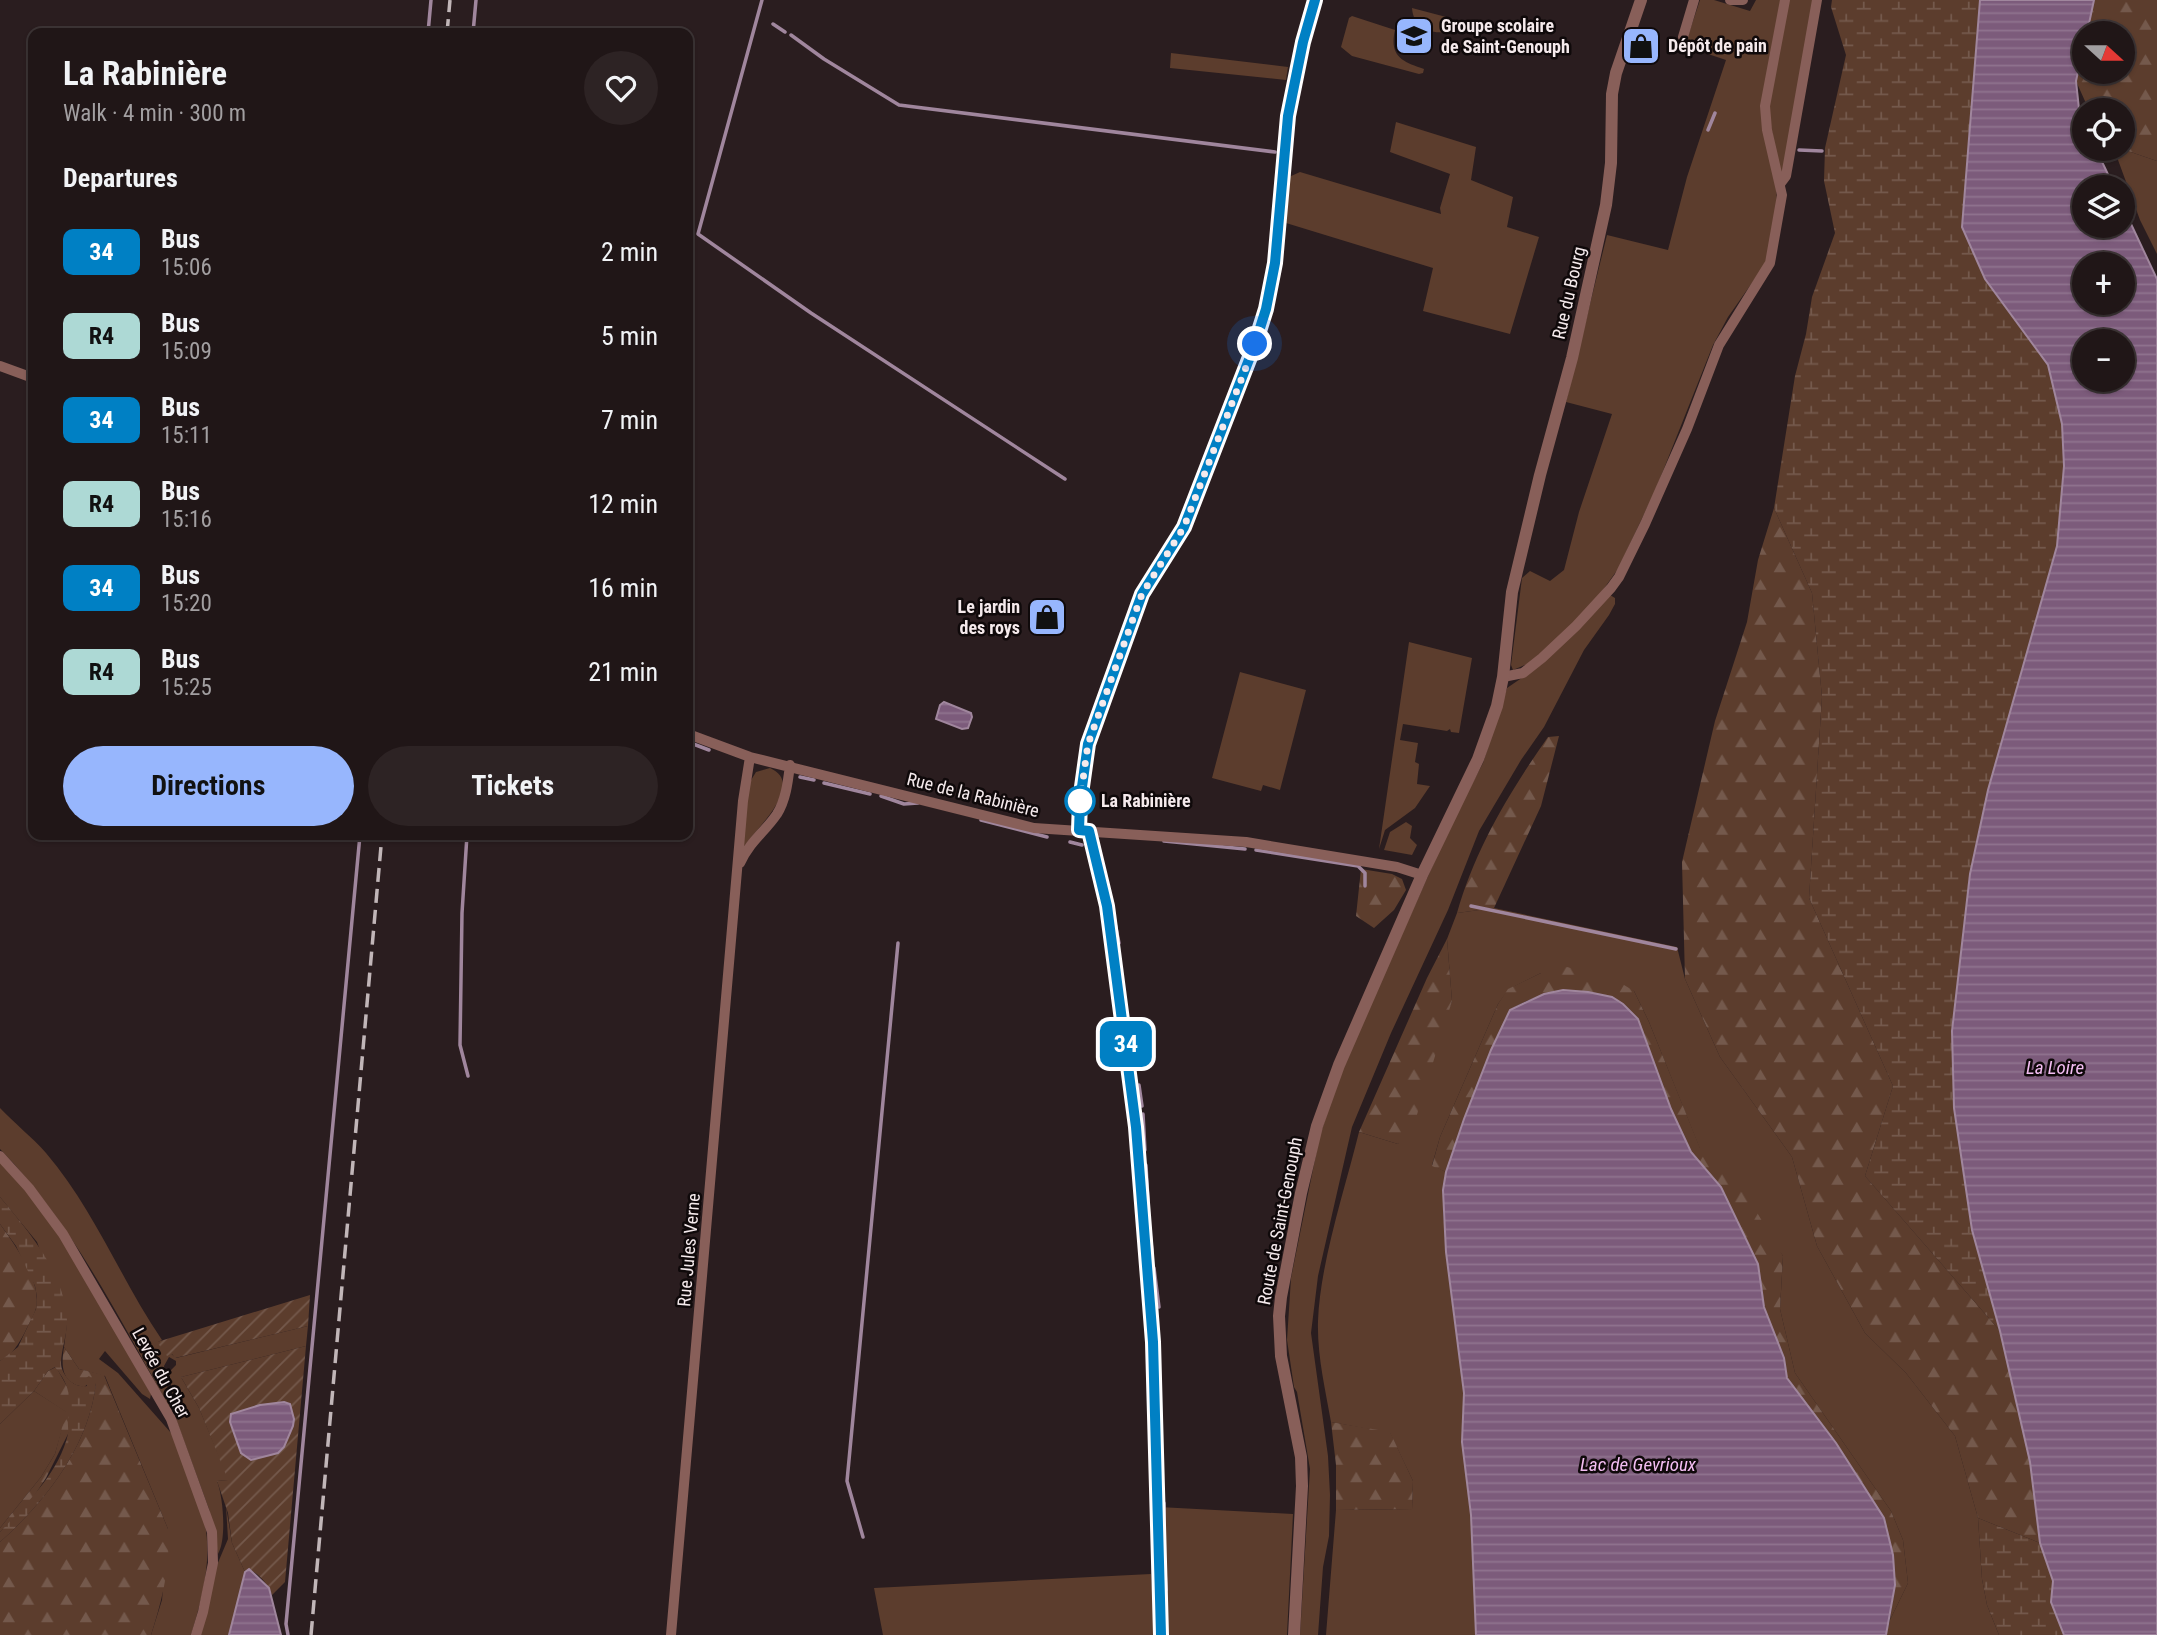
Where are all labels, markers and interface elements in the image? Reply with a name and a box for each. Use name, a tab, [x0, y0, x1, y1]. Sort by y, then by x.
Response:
school or university icon: Groupe scolaire de Saint-Genouph	[1393, 15, 1435, 57]
place label: Groupe scolaire de Saint-Genouph	[1441, 15, 1570, 57]
north arrow	[2072, 21, 2135, 84]
map controls	[2072, 21, 2135, 392]
shop icon: Dépôt de pain	[1620, 25, 1662, 67]
place label: Dépôt de pain	[1668, 35, 1767, 56]
button: heart	[584, 51, 658, 125]
text: La Rabinière	[63, 54, 227, 93]
button: locate	[2072, 98, 2135, 161]
text: Walk · 4 min · 300 m	[63, 100, 246, 127]
text: Departures	[63, 163, 178, 193]
button: layers	[2072, 175, 2135, 238]
text: Bus	[161, 224, 200, 254]
text: 2 min	[601, 237, 658, 267]
text: 34	[89, 238, 114, 266]
street label: Rue du Bourg	[1548, 245, 1589, 341]
button: +	[2072, 252, 2135, 315]
text: 15:06	[161, 254, 212, 281]
text: Bus	[161, 308, 200, 338]
text: 5 min	[601, 321, 658, 351]
text: R4	[89, 322, 114, 350]
your location	[1237, 326, 1272, 361]
button: −	[2072, 329, 2135, 392]
text: 15:09	[161, 338, 212, 365]
text: Bus	[161, 392, 200, 422]
text: 7 min	[601, 405, 658, 435]
text: 34	[89, 406, 114, 434]
text: 15:11	[161, 422, 212, 449]
text: Bus	[161, 476, 200, 506]
text: 12 min	[588, 489, 658, 519]
text: R4	[89, 490, 114, 518]
text: 15:16	[161, 506, 212, 533]
text: Bus	[161, 560, 200, 590]
text: 16 min	[588, 573, 658, 603]
text: 34	[89, 574, 114, 602]
text: 15:20	[161, 590, 212, 617]
place label: Le jardin des roys	[958, 596, 1020, 638]
shop icon: Le jardin des roys	[1026, 596, 1068, 638]
text: Bus	[161, 644, 200, 674]
text: 21 min	[588, 657, 658, 687]
text: R4	[89, 658, 114, 686]
text: 15:25	[161, 674, 212, 701]
button: Directions	[63, 746, 354, 826]
button: Tickets	[368, 746, 658, 826]
street label: Rue de la Rabinière	[905, 768, 1041, 821]
marker: La Rabinière	[1065, 786, 1095, 816]
place label: La Rabinière	[1101, 790, 1191, 811]
line badge: 34	[1094, 1021, 1158, 1067]
text: 34	[1114, 1030, 1138, 1058]
water label: La Loire	[2026, 1056, 2084, 1079]
street label: Route de Saint-Genouph	[1253, 1135, 1306, 1307]
street label: Rue Jules Verne	[673, 1192, 704, 1308]
street label: Levée du Cher	[128, 1324, 195, 1422]
water label: Lac de Gevrioux	[1580, 1453, 1697, 1476]

